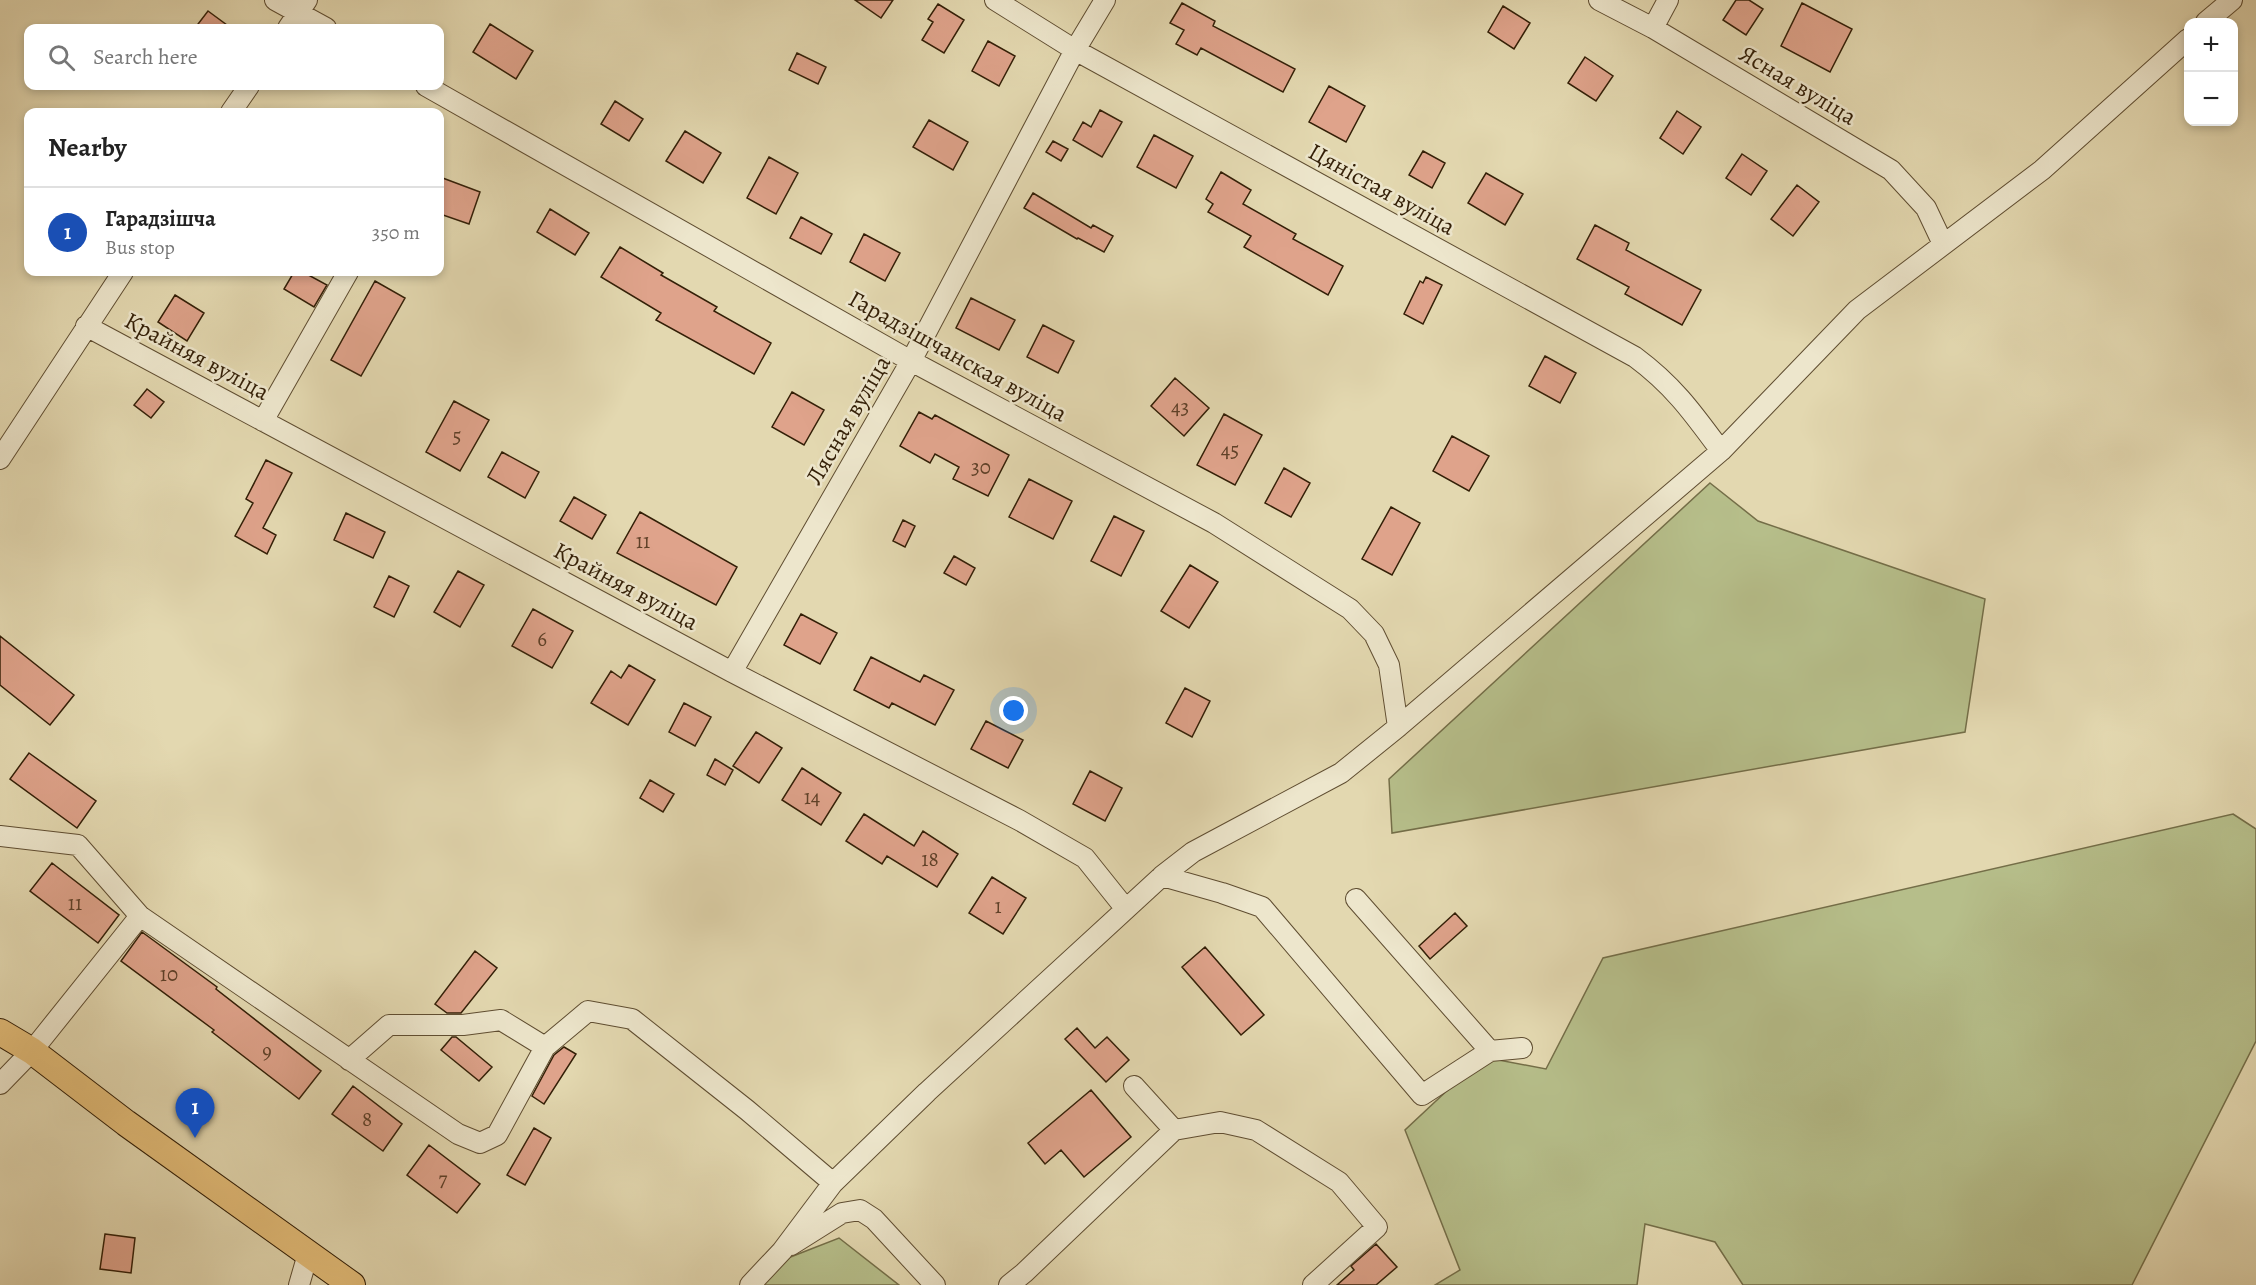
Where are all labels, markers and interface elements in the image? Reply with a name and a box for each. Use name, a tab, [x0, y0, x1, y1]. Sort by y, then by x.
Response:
map controls	[2184, 18, 2238, 126]
button: +	[2184, 18, 2238, 72]
search box	[24, 24, 444, 90]
street label: Ясная вуліца	[1733, 37, 1863, 133]
icon: search	[45, 41, 78, 74]
text: Search here	[93, 42, 198, 72]
button: −	[2184, 72, 2238, 126]
text: Nearby	[48, 130, 127, 165]
street label: Цяністая вуліца	[1303, 135, 1461, 243]
text: Гарадзішча	[105, 204, 216, 234]
text: 1	[64, 219, 71, 246]
text: 350 m	[372, 219, 420, 246]
text: Bus stop	[105, 234, 175, 261]
street label: Гарадзішчанская вуліца	[843, 283, 1073, 429]
street label: Крайняя вуліца	[119, 304, 275, 408]
street label: Лясная вуліца	[798, 349, 898, 491]
house number: 43	[1171, 393, 1189, 421]
house number: 5	[452, 422, 462, 450]
house number: 45	[1221, 436, 1239, 464]
house number: 30	[971, 453, 991, 481]
house number: 11	[636, 527, 650, 555]
street label: Крайняя вуліца	[548, 534, 704, 638]
house number: 6	[537, 625, 547, 653]
your location	[999, 696, 1028, 725]
house number: 14	[804, 783, 820, 811]
house number: 18	[921, 845, 939, 873]
house number: 11	[68, 889, 82, 917]
house number: 1	[994, 892, 1002, 920]
house number: 10	[160, 960, 178, 988]
house number: 9	[262, 1037, 272, 1065]
pin: 1	[176, 1088, 214, 1138]
house number: 8	[362, 1105, 372, 1133]
house number: 7	[439, 1165, 448, 1193]

